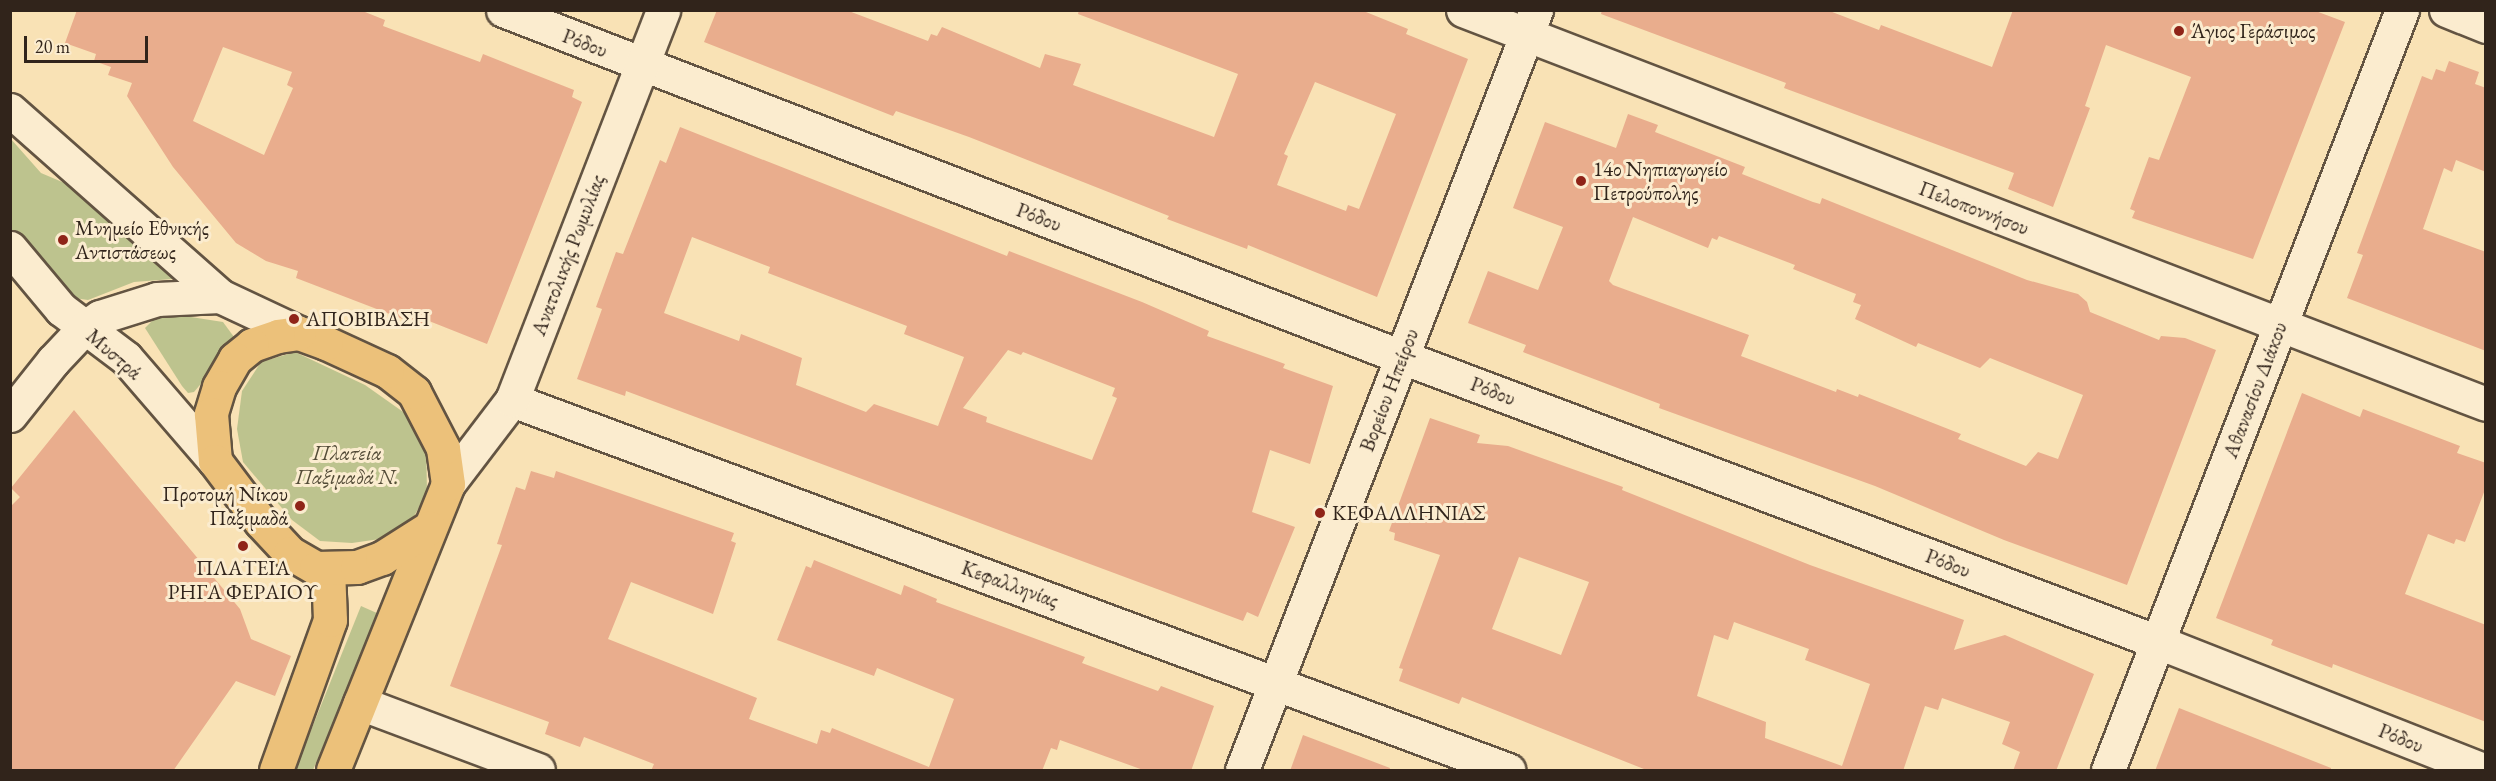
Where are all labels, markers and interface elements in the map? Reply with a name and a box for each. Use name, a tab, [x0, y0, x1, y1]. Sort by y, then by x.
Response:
place label: Άγιος Γεράσιμος	[2191, 18, 2316, 44]
street label: Ρόδου	[559, 23, 611, 63]
scale bar	[27, 24, 152, 62]
marker: Άγιος Γεράσιμος	[2172, 24, 2186, 38]
text: 20 m	[35, 35, 70, 58]
place label: 14ο Νηπιαγωγείο Πετρούπολης	[1593, 156, 1728, 206]
street label: Ανατολικής Ρωμυλίας	[526, 171, 610, 339]
marker: 14ο Νηπιαγωγείο Πετρούπολης	[1574, 174, 1588, 188]
street label: Πελοποννήσου	[1915, 175, 2033, 241]
street label: Ρόδου	[1013, 197, 1065, 237]
place label: Μνημείο Εθνικής Αντιστάσεως	[75, 215, 209, 265]
marker: Μνημείο Εθνικής Αντιστάσεως	[56, 233, 70, 247]
place label: ΑΠΟΒΙΒΑΣΗ	[306, 306, 430, 332]
marker: ΑΠΟΒΙΒΑΣΗ	[287, 312, 301, 326]
street label: Αθανασίου Διάκου	[2217, 318, 2293, 462]
street label: Μυστρά	[81, 323, 147, 385]
street label: Βορείου Ηπείρου	[1354, 325, 1424, 455]
street label: Ρόδου	[1467, 371, 1519, 411]
park label: Πλατεία Παξιμαδά Ν.	[295, 440, 399, 490]
place label: Προτομή Νίκου Παξιμαδά	[162, 481, 288, 531]
marker: Προτομή Νίκου Παξιμαδά	[293, 499, 307, 513]
place label: ΚΕΦΑΛΛΗΝΙΑΣ	[1332, 500, 1485, 526]
marker: ΚΕΦΑΛΛΗΝΙΑΣ	[1313, 506, 1327, 520]
marker: ΠΛΑΤΕΙΑ ΡΗΓΑ ΦΕΡΑΙΟΥ	[236, 539, 250, 553]
street label: Ρόδου	[1922, 543, 1974, 583]
place label: ΠΛΑΤΕΙΑ ΡΗΓΑ ΦΕΡΑΙΟΥ	[168, 555, 318, 605]
street label: Κεφαλληνίας	[958, 555, 1062, 613]
street label: Ρόδου	[2375, 718, 2427, 758]

